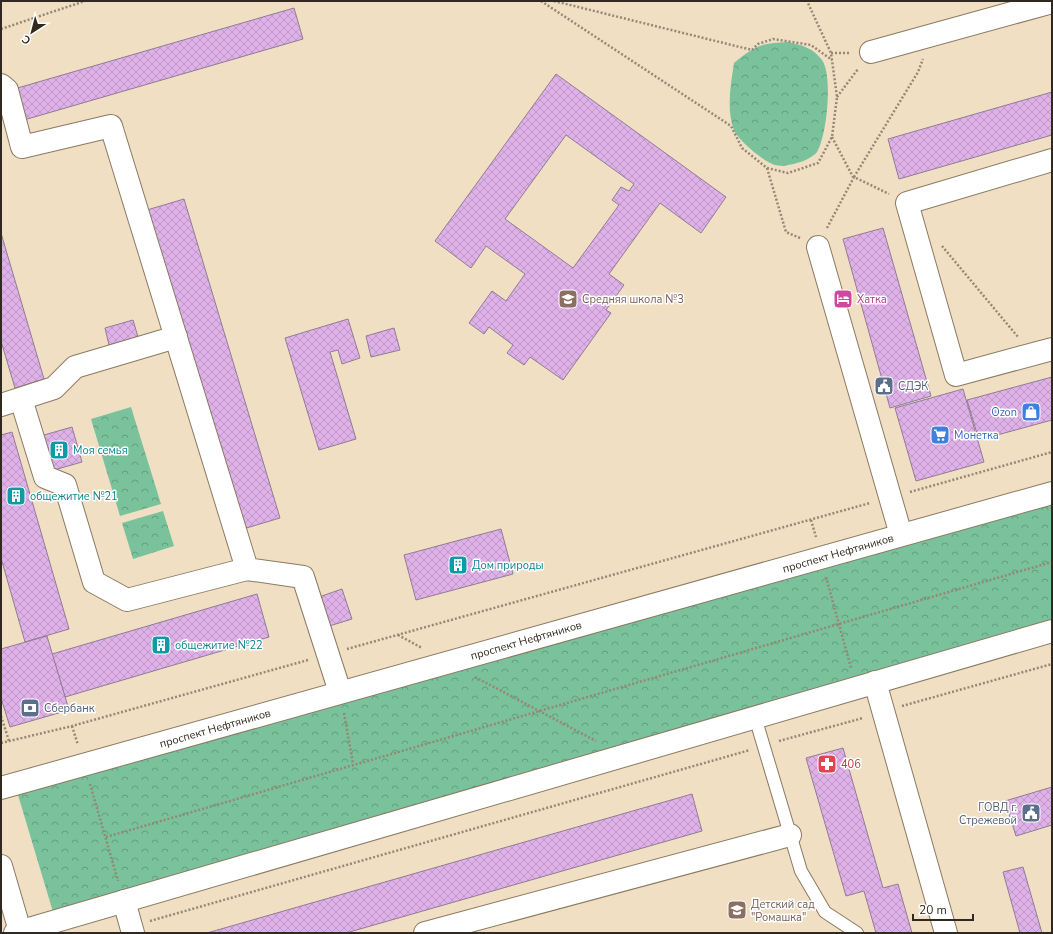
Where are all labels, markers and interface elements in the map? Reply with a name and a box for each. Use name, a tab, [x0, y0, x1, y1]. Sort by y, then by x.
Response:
north arrow	[12, 12, 52, 52]
text: С	[19, 31, 34, 48]
school or university icon: Средняя школа №3	[557, 288, 579, 310]
hotel icon: Хатка	[832, 288, 854, 310]
place label: Средняя школа №3	[582, 292, 684, 307]
place label: Хатка	[857, 292, 887, 307]
public building icon: СДЭК	[873, 375, 895, 397]
place label: СДЭК	[898, 379, 928, 394]
shop icon: Ozon	[1020, 401, 1042, 423]
place label: Ozon	[991, 405, 1017, 420]
supermarket icon: Монетка	[929, 424, 951, 446]
place label: Монетка	[954, 428, 999, 443]
building icon: Моя семья	[48, 439, 70, 461]
place label: Моя семья	[73, 443, 128, 458]
building icon: общежитие №21	[5, 485, 27, 507]
place label: общежитие №21	[30, 489, 118, 504]
street label: проспект Нефтяников	[781, 530, 896, 577]
building icon: Дом природы	[447, 554, 469, 576]
place label: Дом природы	[472, 558, 544, 573]
street label: проспект Нефтяников	[469, 617, 584, 664]
building icon: общежитие №22	[150, 634, 172, 656]
place label: общежитие №22	[175, 638, 263, 653]
bank icon: Сбербанк	[19, 697, 41, 719]
place label: Сбербанк	[44, 701, 95, 716]
street label: проспект Нефтяников	[158, 705, 273, 752]
pharmacy icon: 406	[816, 753, 838, 775]
place label: 406	[841, 757, 861, 772]
place label: ГОВД г. Стрежевой	[959, 800, 1017, 828]
public building icon: ГОВД г. Стрежевой	[1020, 802, 1042, 824]
scale bar	[913, 896, 973, 922]
place label: Детский сад "Ромашка"	[751, 897, 815, 925]
school or university icon: Детский сад "Ромашка"	[726, 899, 748, 921]
text: 20 m	[919, 902, 947, 918]

